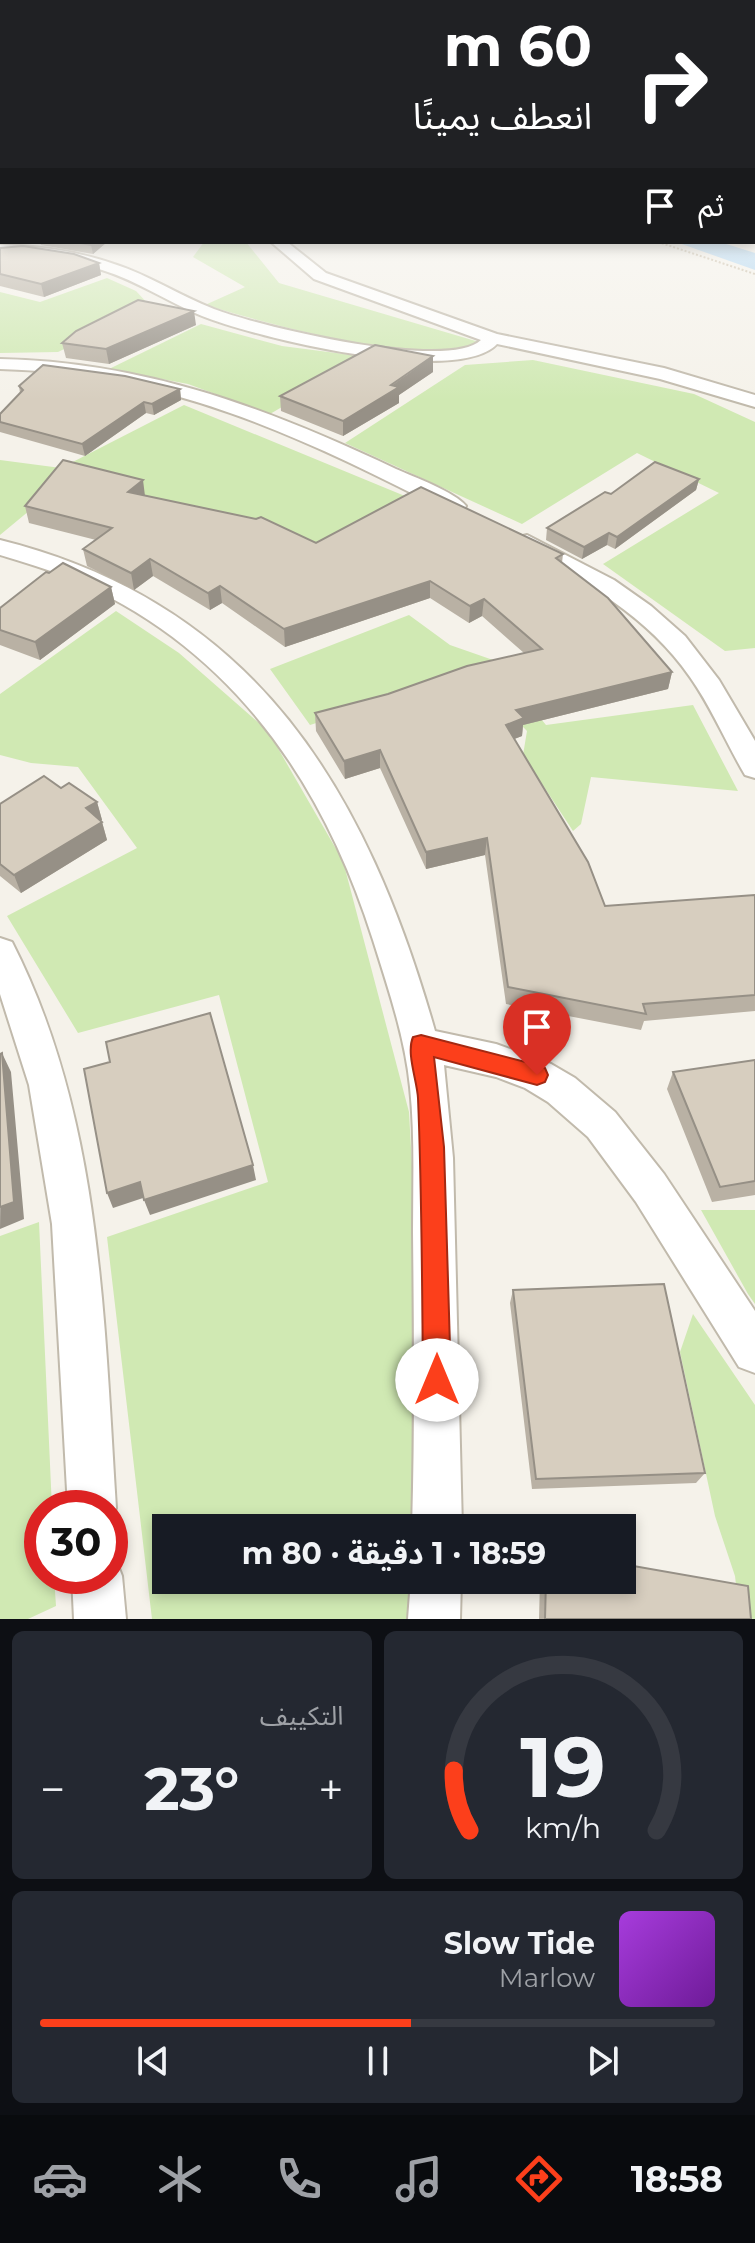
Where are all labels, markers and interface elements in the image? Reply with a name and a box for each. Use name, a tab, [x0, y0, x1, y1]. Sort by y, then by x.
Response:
text: 60 m	[444, 12, 592, 80]
icon: right	[620, 32, 724, 136]
text: انعطف يمينًا	[413, 94, 592, 138]
icon: arrive	[638, 184, 682, 228]
text: ثم	[698, 187, 724, 224]
pin	[503, 993, 571, 1075]
icon: arrive	[515, 1005, 559, 1049]
position arrow	[395, 1338, 479, 1422]
speed limit sign: 30	[24, 1490, 128, 1594]
text: 18:59 · 1 دقيقة · 80 m	[242, 1535, 546, 1572]
text: التكييف	[260, 1700, 344, 1732]
text: 19	[520, 1716, 606, 1818]
text: 23°	[144, 1752, 239, 1825]
text: −	[40, 1762, 65, 1816]
text: +	[318, 1762, 343, 1816]
text: km/h	[525, 1810, 601, 1845]
text: Slow Tide	[444, 1925, 595, 1962]
text: Marlow	[499, 1962, 595, 1994]
icon: previous	[131, 2039, 175, 2083]
icon: pause	[356, 2039, 400, 2083]
icon: next	[581, 2039, 625, 2083]
icon: car	[32, 2151, 88, 2207]
icon: climate	[152, 2151, 208, 2207]
icon: phone	[271, 2151, 327, 2207]
icon: music	[391, 2151, 447, 2207]
icon: directions	[511, 2151, 567, 2207]
text: 18:58	[631, 2157, 723, 2201]

